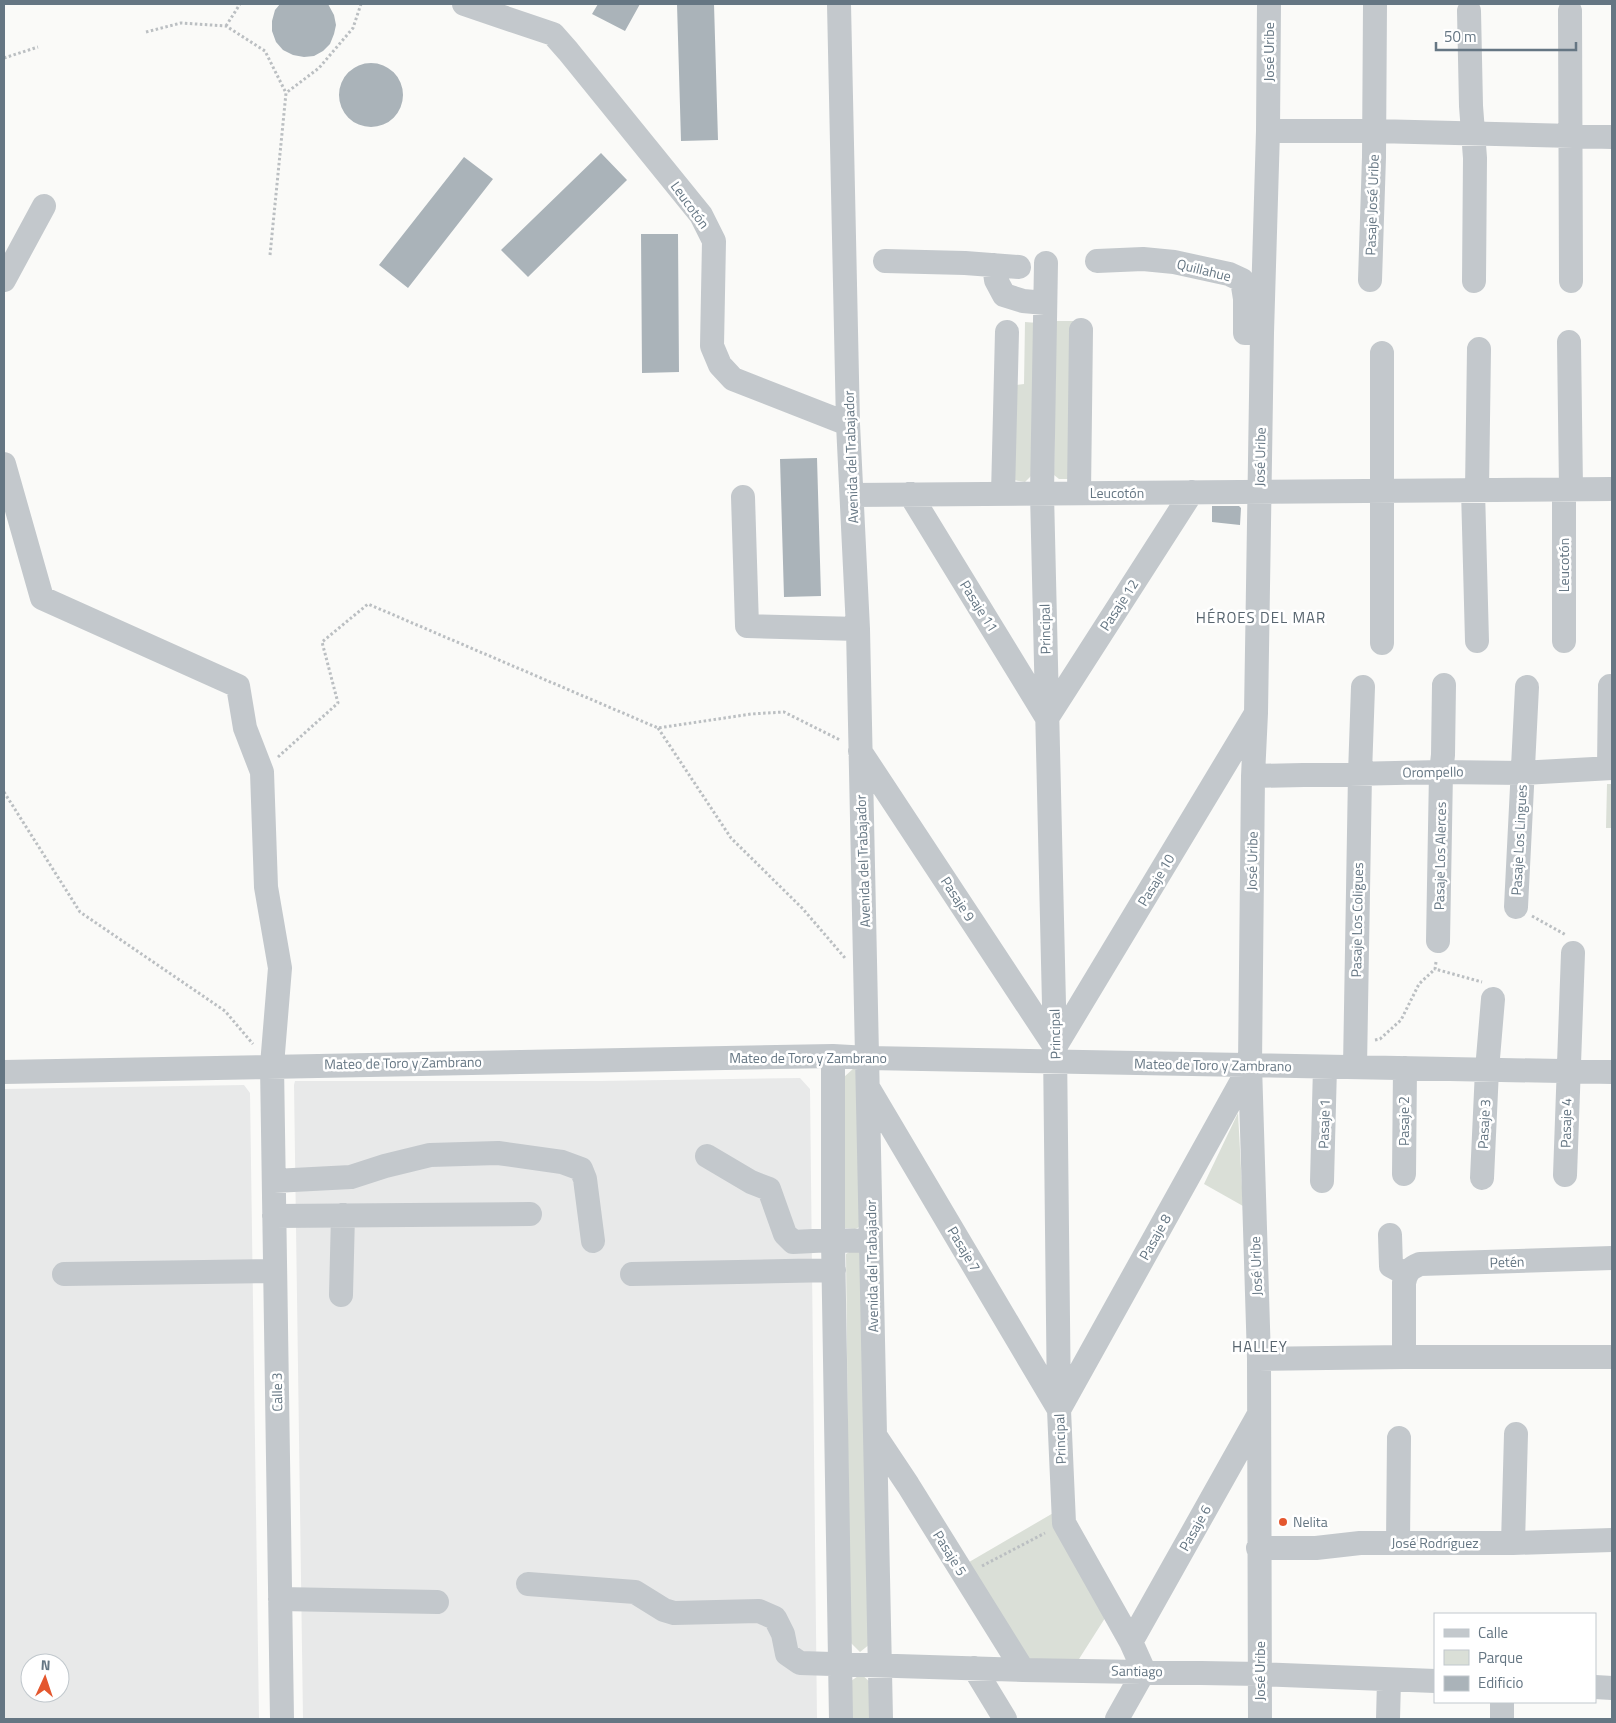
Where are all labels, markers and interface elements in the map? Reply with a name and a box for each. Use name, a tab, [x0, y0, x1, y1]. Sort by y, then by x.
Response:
scale bar	[1436, 20, 1576, 52]
street label: José Uribe	[1258, 22, 1279, 82]
text: 50 m	[1444, 25, 1477, 48]
street label: Pasaje José Uribe	[1359, 154, 1384, 256]
street label: Leucotón	[666, 177, 715, 233]
street label: Quillahue	[1175, 253, 1233, 286]
street label: Avenida del Trabajador	[838, 390, 863, 524]
street label: José Uribe	[1248, 427, 1271, 487]
street label: Leucotón	[1090, 482, 1144, 503]
street label: Leucotón	[1553, 538, 1574, 592]
street label: Pasaje 12	[1094, 575, 1143, 635]
street label: Pasaje 11	[955, 576, 1004, 636]
street label: Principal	[1034, 604, 1055, 654]
district label: HÉROES DEL MAR	[1196, 606, 1326, 629]
street label: Orompello	[1402, 760, 1464, 783]
street label: Pasaje Los Lingues	[1505, 784, 1532, 896]
street label: Avenida del Trabajador	[850, 794, 875, 928]
street label: Pasaje Los Alerces	[1428, 802, 1451, 910]
street label: José Uribe	[1240, 831, 1263, 891]
street label: Pasaje 10	[1132, 849, 1180, 910]
street label: Pasaje Los Coligues	[1345, 862, 1368, 978]
street label: Pasaje 9	[936, 872, 981, 925]
street label: Principal	[1044, 1009, 1065, 1059]
street label: Mateo de Toro y Zambrano	[729, 1047, 887, 1068]
street label: Mateo de Toro y Zambrano	[324, 1051, 482, 1074]
street label: Mateo de Toro y Zambrano	[1134, 1053, 1292, 1076]
street label: Pasaje 2	[1393, 1096, 1414, 1146]
street label: Pasaje 4	[1555, 1098, 1576, 1148]
street label: Pasaje 1	[1312, 1099, 1335, 1149]
street label: Pasaje 3	[1472, 1099, 1495, 1149]
street label: Avenida del Trabajador	[860, 1199, 883, 1333]
street label: Pasaje 8	[1133, 1210, 1176, 1264]
street label: Pasaje 7	[943, 1222, 986, 1276]
street label: José Uribe	[1244, 1236, 1267, 1296]
street label: Petén	[1489, 1250, 1525, 1273]
district label: HALLEY	[1232, 1335, 1288, 1358]
street label: Calle 3	[266, 1372, 287, 1412]
street label: Principal	[1048, 1413, 1071, 1465]
street label: Pasaje 6	[1173, 1501, 1216, 1555]
place label: Nelita	[1293, 1511, 1328, 1532]
marker: Nelita	[1277, 1516, 1289, 1528]
street label: Pasaje 5	[928, 1526, 973, 1580]
street label: José Rodríguez	[1391, 1532, 1479, 1553]
legend	[1434, 1613, 1596, 1703]
text: Calle	[1478, 1621, 1508, 1644]
street label: José Uribe	[1249, 1641, 1270, 1701]
text: Parque	[1478, 1646, 1523, 1669]
north arrow	[20, 1653, 70, 1703]
text: N	[40, 1654, 51, 1675]
street label: Santiago	[1111, 1660, 1163, 1681]
text: Edificio	[1478, 1671, 1523, 1694]

